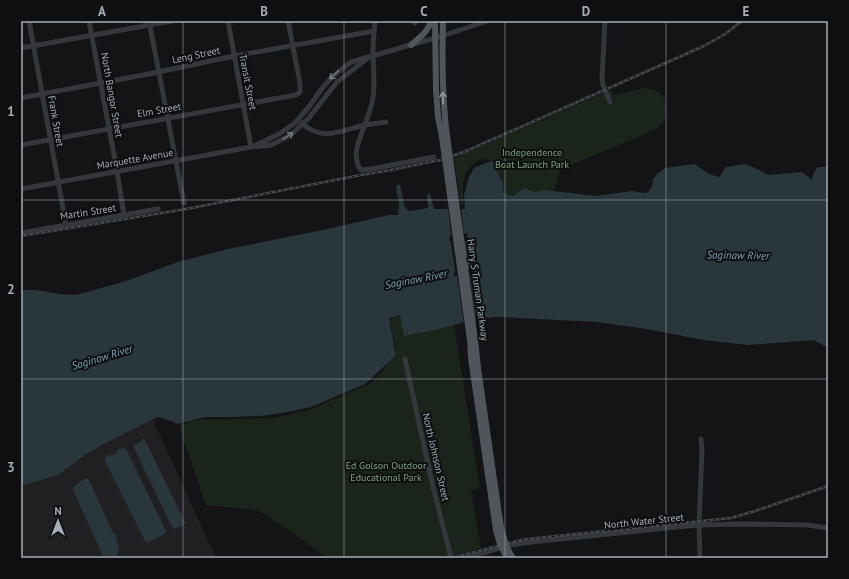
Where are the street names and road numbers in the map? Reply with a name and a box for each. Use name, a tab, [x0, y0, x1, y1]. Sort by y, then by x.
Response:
street label: Leng Street	[171, 43, 222, 66]
street label: North Bangor Street	[98, 52, 126, 139]
street label: Transit Street	[236, 53, 260, 112]
street label: Frank Street	[45, 94, 67, 148]
street label: Elm Street	[136, 100, 183, 120]
street label: Marquette Avenue	[96, 146, 174, 172]
street label: Martin Street	[59, 201, 117, 223]
street label: Harry S Truman Parkway	[464, 238, 492, 342]
street label: North Johnson Street	[420, 412, 453, 503]
street label: North Water Street	[604, 510, 685, 532]

